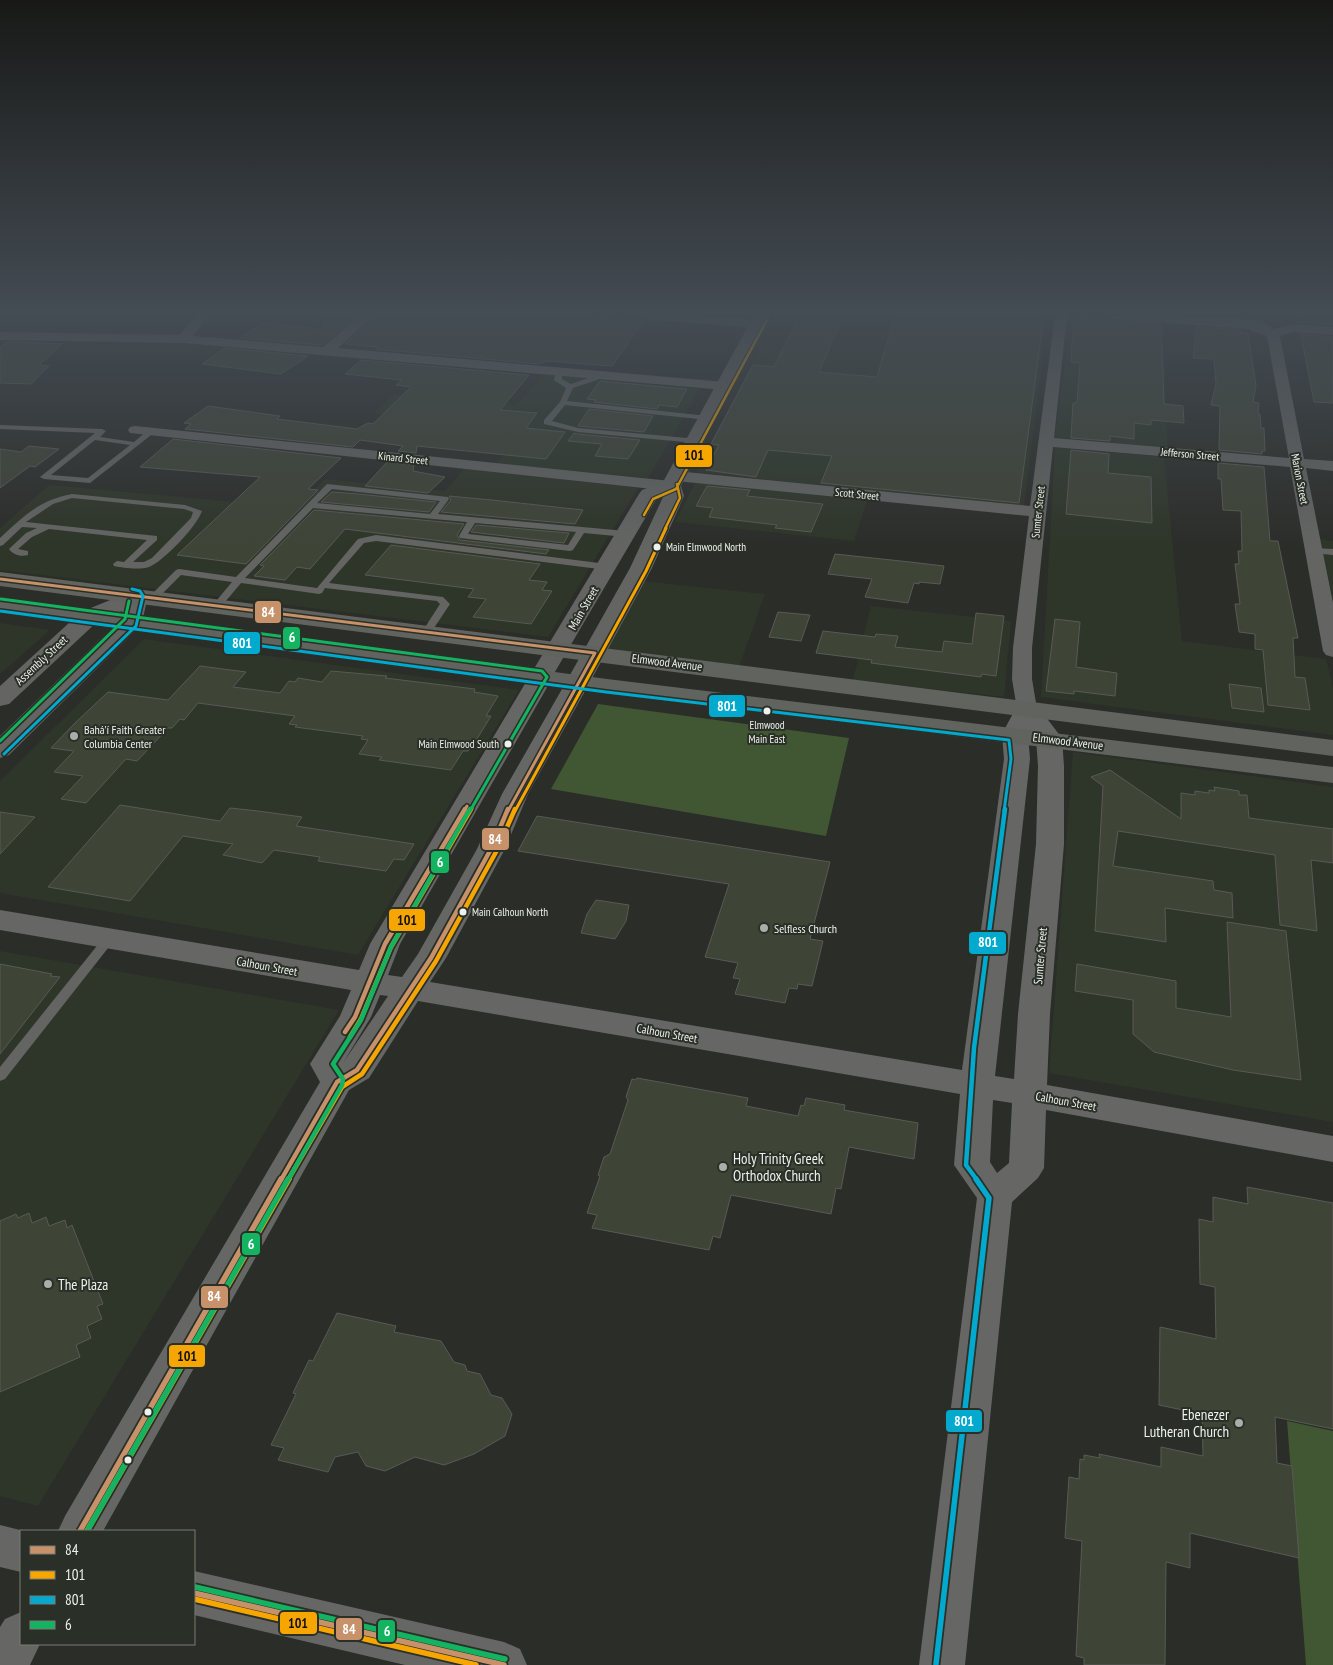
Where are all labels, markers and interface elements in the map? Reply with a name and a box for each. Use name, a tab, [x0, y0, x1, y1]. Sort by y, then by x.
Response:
line badge: 101	[675, 444, 713, 468]
street label: Jefferson Street	[1159, 444, 1220, 464]
text: 101	[684, 446, 704, 464]
street label: Kinard Street	[377, 448, 429, 468]
street label: Marion Street	[1288, 452, 1312, 506]
street label: Scott Street	[834, 485, 880, 503]
street label: Sumter Street	[1028, 485, 1048, 539]
place label: Main Elmwood North	[666, 540, 746, 554]
marker: Main Elmwood North	[652, 542, 662, 552]
street label: Main Street	[565, 583, 602, 632]
line badge: 84	[254, 600, 282, 624]
text: 84	[261, 603, 275, 621]
line badge: 6	[282, 626, 301, 650]
text: 6	[289, 628, 296, 646]
street label: Assembly Street	[12, 631, 71, 688]
line badge: 801	[223, 631, 261, 655]
text: 801	[232, 634, 252, 652]
street label: Elmwood Avenue	[631, 650, 703, 674]
line badge: 801	[708, 694, 746, 718]
text: 801	[717, 697, 737, 715]
marker: Elmwood Main East	[762, 706, 772, 716]
place label: Elmwood Main East	[749, 718, 785, 746]
place label: Bahá’í Faith Greater Columbia Center	[84, 722, 166, 751]
street label: Elmwood Avenue	[1032, 729, 1104, 753]
marker: Bahá’í Faith Greater Columbia Center	[68, 730, 80, 742]
place label: Main Elmwood South	[419, 737, 499, 751]
marker: Main Elmwood South	[503, 739, 513, 749]
line badge: 84	[481, 827, 510, 851]
text: 84	[488, 830, 502, 848]
line badge: 6	[430, 850, 450, 874]
text: 6	[437, 853, 444, 871]
place label: Main Calhoun North	[472, 905, 548, 919]
marker: Main Calhoun North	[458, 907, 468, 917]
line badge: 101	[388, 908, 426, 932]
text: 101	[397, 911, 417, 929]
place label: Selfless Church	[774, 921, 837, 936]
marker: Selfless Church	[758, 922, 770, 934]
street label: Sumter Street	[1030, 926, 1050, 985]
line badge: 801	[968, 931, 1007, 955]
text: 801	[978, 933, 998, 951]
street label: Calhoun Street	[236, 953, 299, 979]
street label: Calhoun Street	[636, 1020, 699, 1046]
street label: Calhoun Street	[1035, 1088, 1098, 1114]
place label: Holy Trinity Greek Orthodox Church	[733, 1149, 824, 1185]
marker: Holy Trinity Greek Orthodox Church	[717, 1161, 729, 1173]
line badge: 6	[241, 1232, 261, 1256]
text: 6	[248, 1235, 255, 1253]
place label: The Plaza	[58, 1275, 108, 1294]
marker: The Plaza	[42, 1278, 54, 1290]
line badge: 84	[200, 1285, 229, 1309]
text: 84	[207, 1287, 221, 1305]
line badge: 101	[168, 1344, 206, 1368]
text: 101	[177, 1347, 197, 1365]
place label: Ebenezer Lutheran Church	[1144, 1405, 1230, 1441]
unlabelled marker	[143, 1407, 153, 1417]
line badge: 801	[945, 1409, 983, 1433]
text: 801	[954, 1412, 974, 1430]
marker: Ebenezer Lutheran Church	[1233, 1417, 1245, 1429]
unlabelled marker	[123, 1455, 133, 1465]
legend	[20, 1530, 195, 1645]
text: 84	[65, 1540, 79, 1559]
text: 101	[65, 1565, 85, 1584]
text: 801	[65, 1590, 85, 1609]
line badge: 101	[279, 1611, 318, 1635]
text: 101	[288, 1614, 308, 1632]
text: 6	[65, 1615, 72, 1634]
line badge: 84	[335, 1617, 363, 1641]
line badge: 6	[377, 1619, 396, 1643]
text: 84	[342, 1620, 356, 1638]
text: 6	[384, 1622, 391, 1640]

